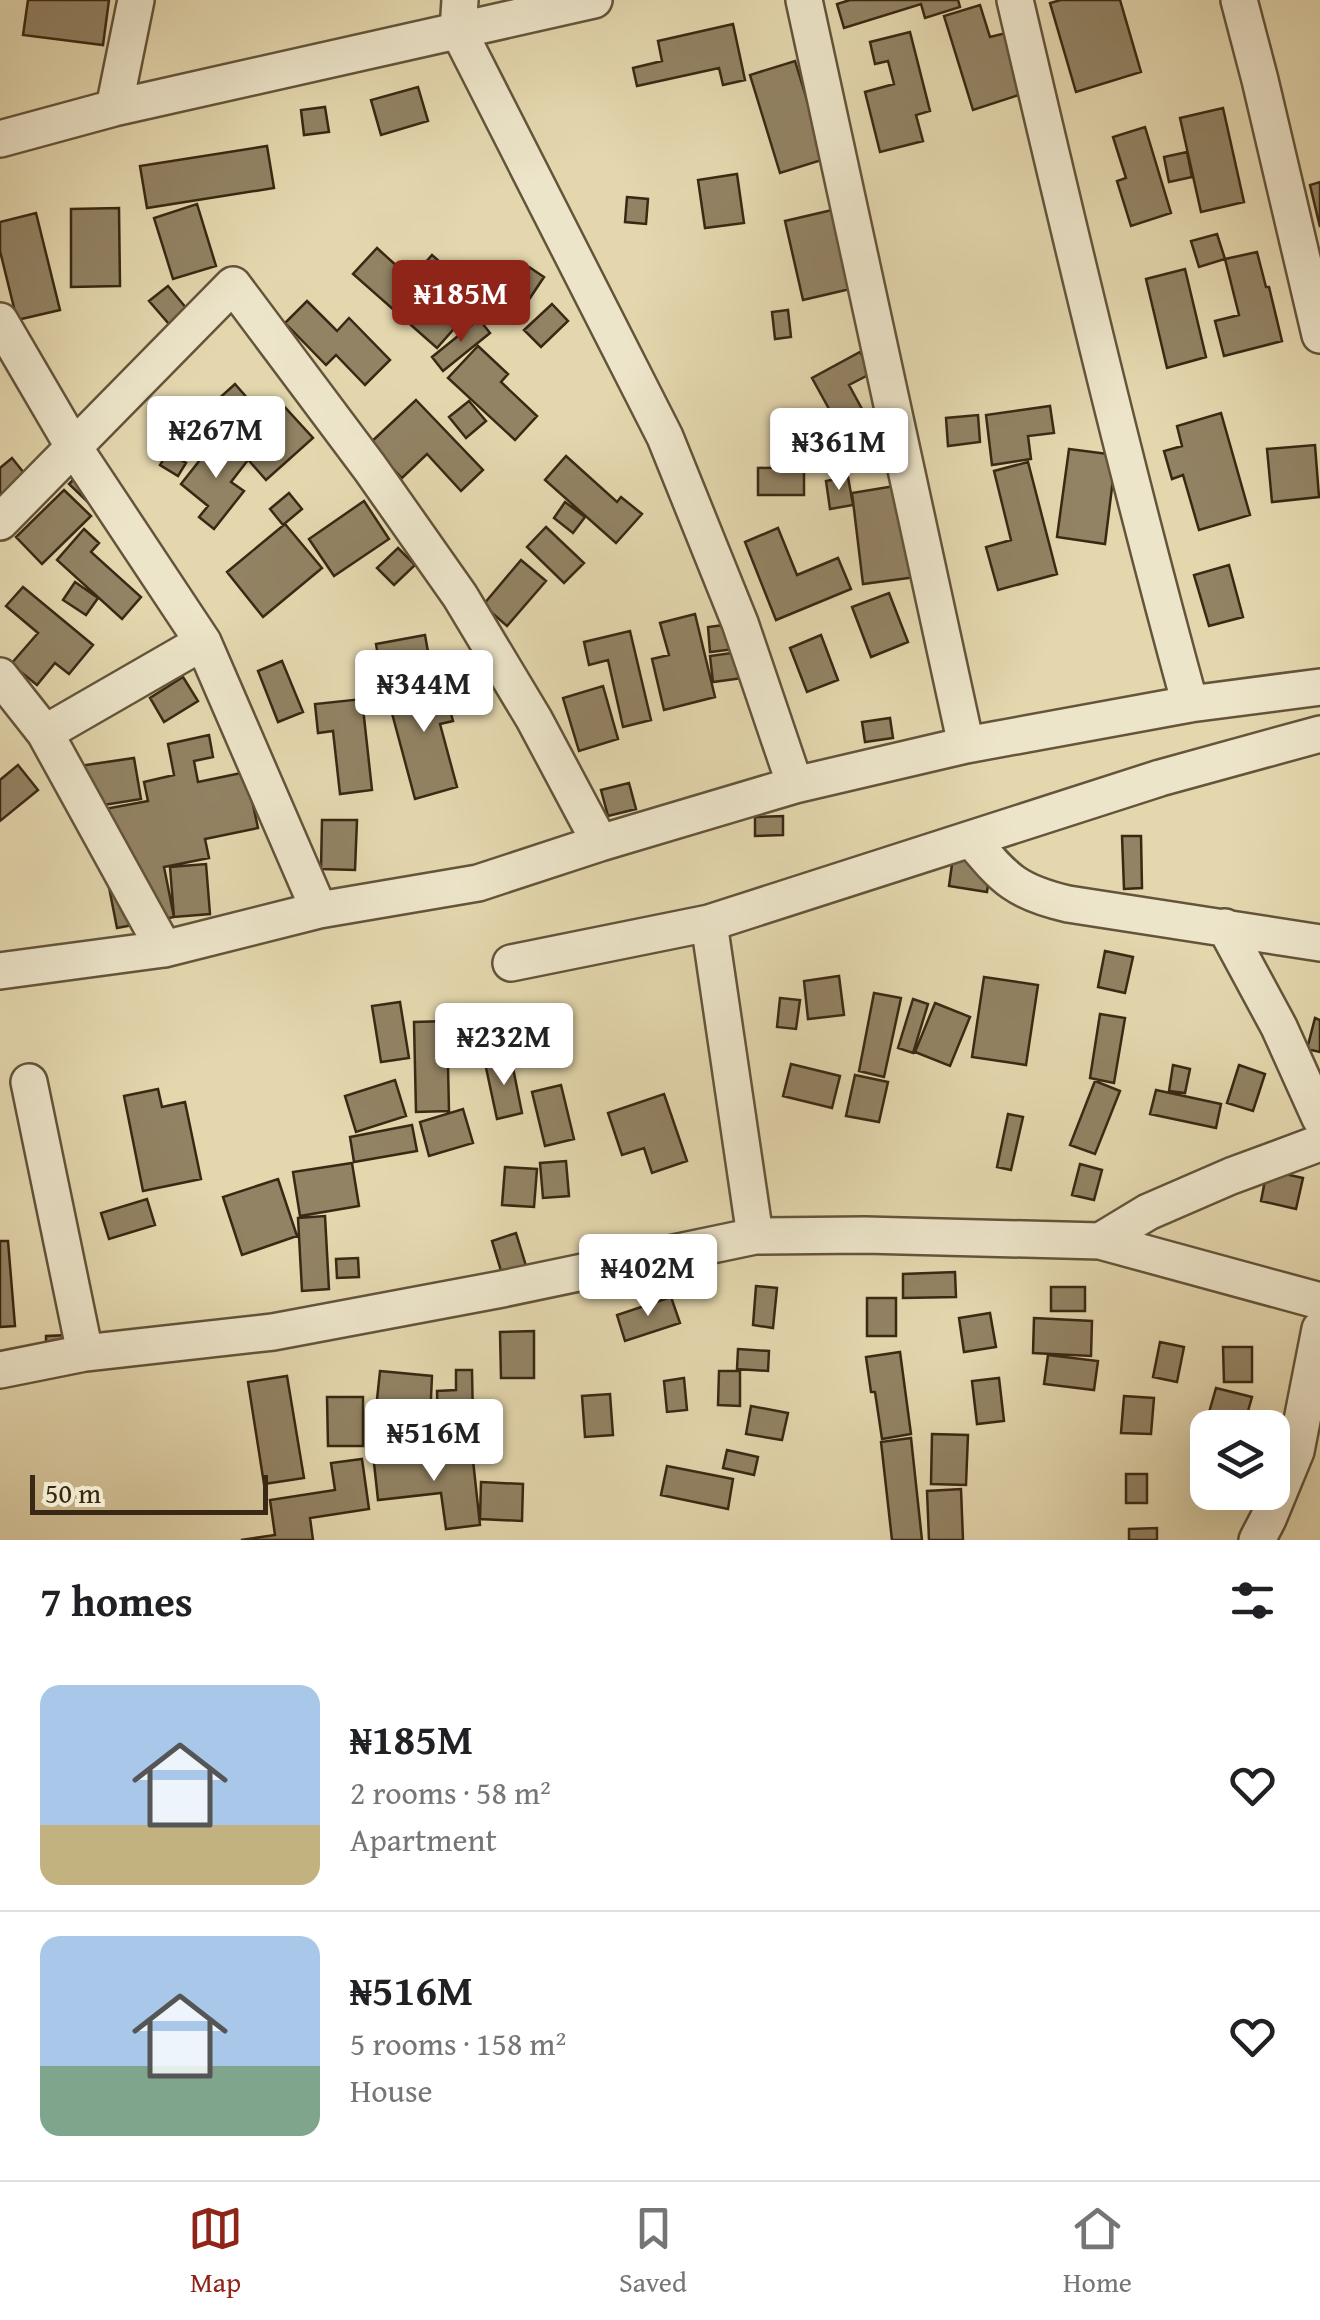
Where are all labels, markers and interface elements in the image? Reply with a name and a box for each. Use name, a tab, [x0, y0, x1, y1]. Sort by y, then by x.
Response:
pin: ₦185M	[391, 260, 531, 345]
text: ₦185M	[414, 269, 508, 316]
pin: ₦267M	[146, 396, 286, 481]
text: ₦267M	[169, 405, 263, 452]
pin: ₦361M	[769, 408, 909, 493]
text: ₦361M	[792, 417, 886, 464]
pin: ₦344M	[354, 650, 494, 735]
text: ₦344M	[377, 659, 471, 706]
pin: ₦232M	[434, 1003, 574, 1088]
text: ₦232M	[457, 1012, 551, 1059]
pin: ₦402M	[578, 1234, 718, 1319]
text: ₦402M	[601, 1243, 695, 1290]
pin: ₦516M	[364, 1399, 504, 1484]
text: ₦516M	[387, 1408, 481, 1455]
map controls	[1190, 1410, 1290, 1510]
button: layers	[1190, 1410, 1290, 1510]
scale bar	[30, 1470, 268, 1514]
text: 50 m	[45, 1472, 101, 1513]
text: 7 homes	[40, 1570, 193, 1631]
icon: filters	[1225, 1573, 1280, 1628]
text: ₦185M	[350, 1708, 473, 1769]
icon: home	[120, 1725, 240, 1845]
icon: heart	[1225, 1758, 1280, 1813]
text: 2 rooms · 58 m²	[350, 1769, 551, 1816]
text: Apartment	[350, 1816, 497, 1863]
text: ₦516M	[350, 1959, 473, 2020]
icon: home	[120, 1976, 240, 2096]
icon: heart	[1225, 2009, 1280, 2064]
text: 5 rooms · 158 m²	[350, 2020, 566, 2067]
text: House	[350, 2067, 433, 2114]
tab: Map	[188, 2201, 243, 2302]
tab: Saved	[619, 2201, 687, 2302]
tab: Home	[1063, 2201, 1132, 2302]

